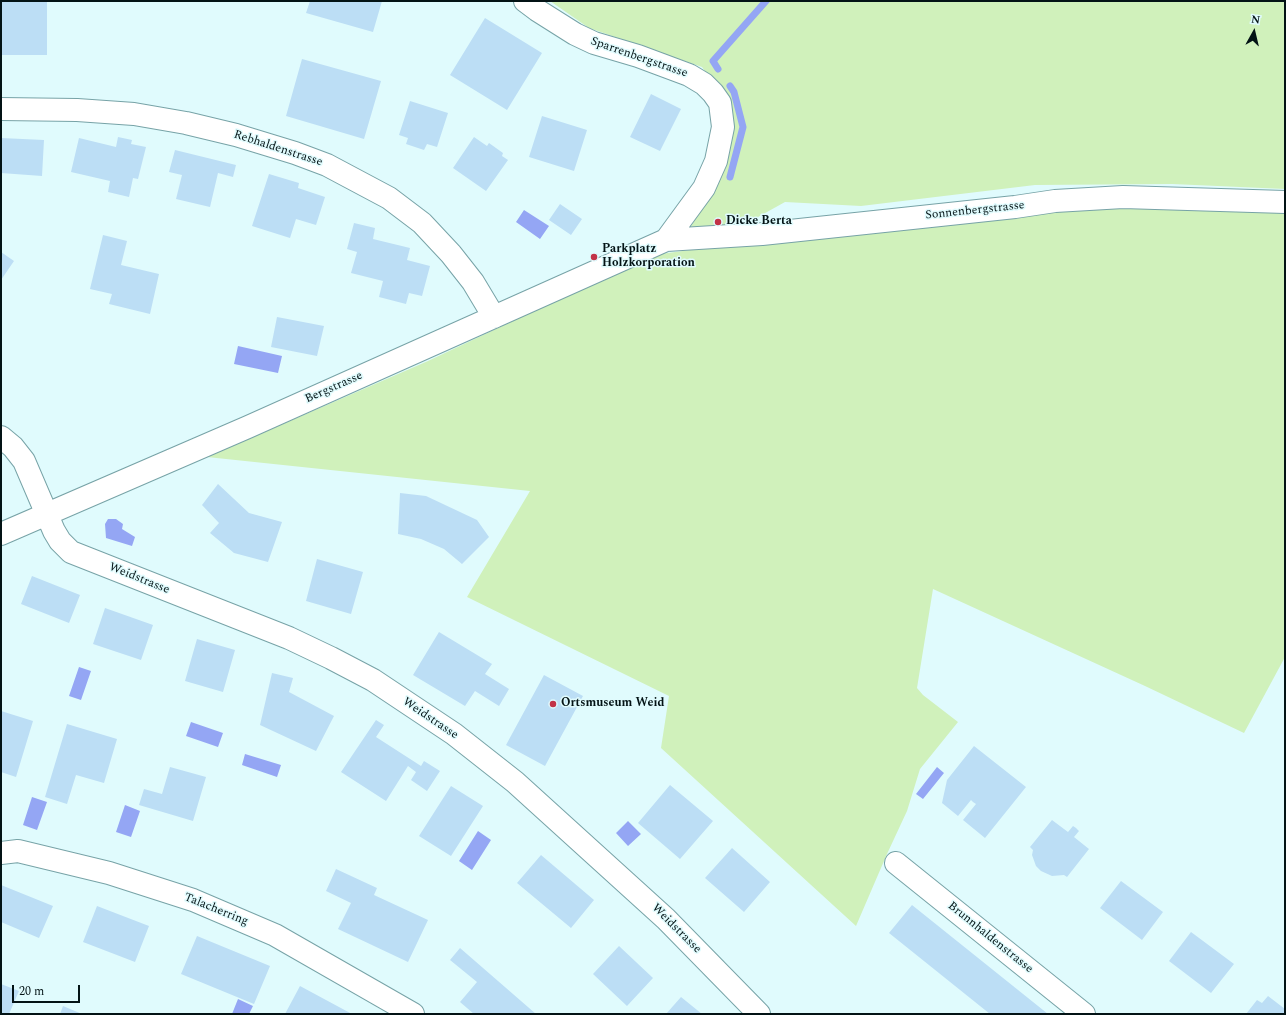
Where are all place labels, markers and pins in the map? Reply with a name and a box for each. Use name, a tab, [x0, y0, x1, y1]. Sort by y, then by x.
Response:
place label: Dicke Berta	[726, 215, 792, 229]
marker: Dicke Berta	[713, 217, 723, 227]
place label: Parkplatz Holzkorporation	[602, 243, 695, 271]
marker: Parkplatz Holzkorporation	[589, 252, 599, 262]
place label: Ortsmuseum Weid	[561, 697, 664, 711]
marker: Ortsmuseum Weid	[548, 699, 558, 709]

